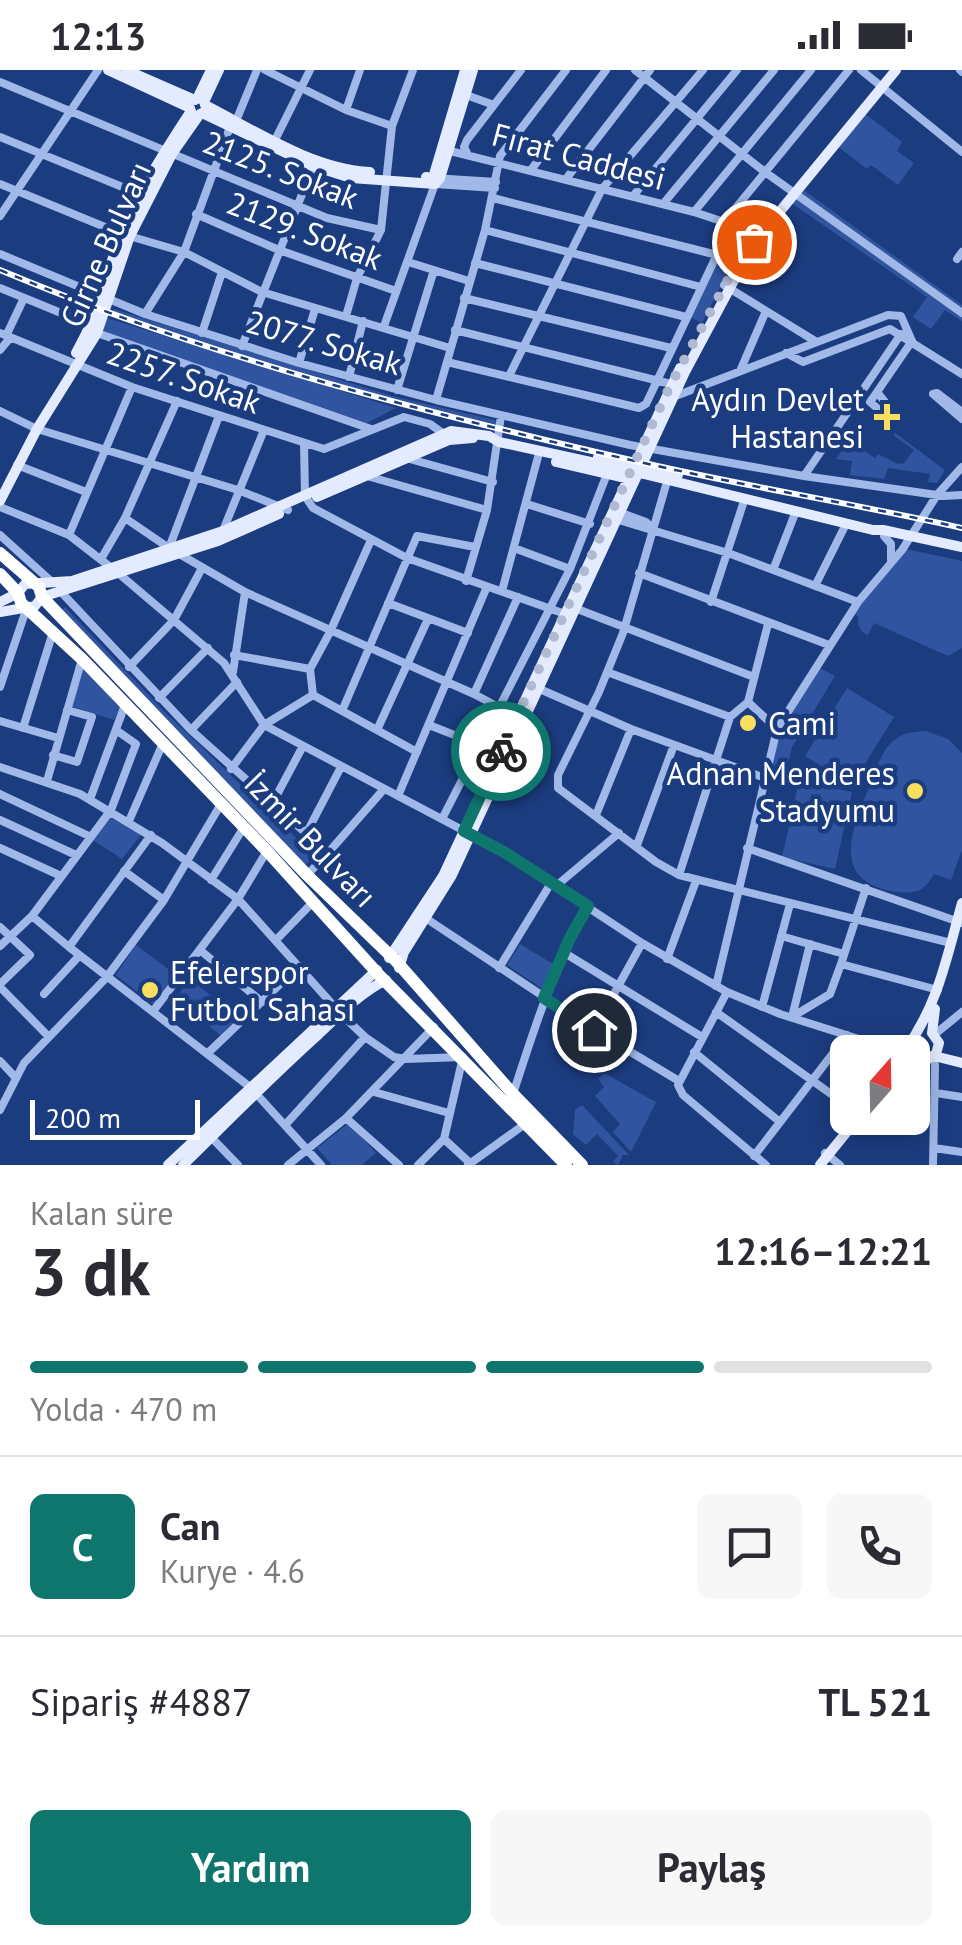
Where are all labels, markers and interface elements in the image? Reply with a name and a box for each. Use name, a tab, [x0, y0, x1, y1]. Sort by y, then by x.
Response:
text: 12:13	[50, 11, 146, 60]
street label: Fırat Caddesi	[488, 113, 670, 199]
street label: 2125. Sokak	[197, 120, 365, 218]
street label: Girne Bulvarı	[50, 154, 160, 334]
street label: 2129. Sokak	[221, 181, 389, 279]
pin	[712, 200, 797, 285]
icon: bag	[727, 215, 782, 270]
street label: 2077. Sokak	[241, 300, 407, 384]
street label: 2257. Sokak	[102, 331, 267, 423]
place label: Aydın Devlet Hastanesi	[691, 378, 864, 457]
marker: Aydın Devlet Hastanesi	[874, 404, 900, 430]
courier	[451, 701, 551, 801]
place label: Cami	[768, 702, 836, 744]
marker: Cami	[737, 712, 759, 734]
icon: bike	[474, 724, 529, 779]
place label: Adnan Menderes Stadyumu	[666, 752, 895, 831]
street label: İzmir Bulvarı	[236, 762, 386, 916]
marker: Adnan Menderes Stadyumu	[904, 780, 926, 802]
place label: Efelerspor Futbol Sahası	[170, 951, 355, 1030]
marker: Efelerspor Futbol Sahası	[139, 979, 161, 1001]
pin	[552, 988, 637, 1073]
icon: home	[567, 1003, 622, 1058]
north arrow	[830, 1035, 930, 1135]
map controls	[830, 1035, 930, 1135]
scale bar	[30, 1095, 200, 1140]
text: 200 m	[45, 1099, 121, 1136]
text: Kalan süre	[30, 1192, 174, 1234]
text: 12:16–12:21	[714, 1226, 932, 1275]
text: 3 dk	[30, 1229, 150, 1313]
text: Yolda · 470 m	[30, 1388, 217, 1430]
button: chat	[697, 1494, 802, 1599]
button: phone	[827, 1494, 932, 1599]
text: Can	[160, 1501, 220, 1550]
text: C	[72, 1522, 93, 1571]
text: Kurye · 4.6	[160, 1550, 305, 1592]
text: Sipariş #4887	[30, 1677, 253, 1726]
text: TL 521	[819, 1677, 932, 1726]
button: Yardım	[30, 1810, 471, 1925]
button: Paylaş	[491, 1810, 932, 1925]

